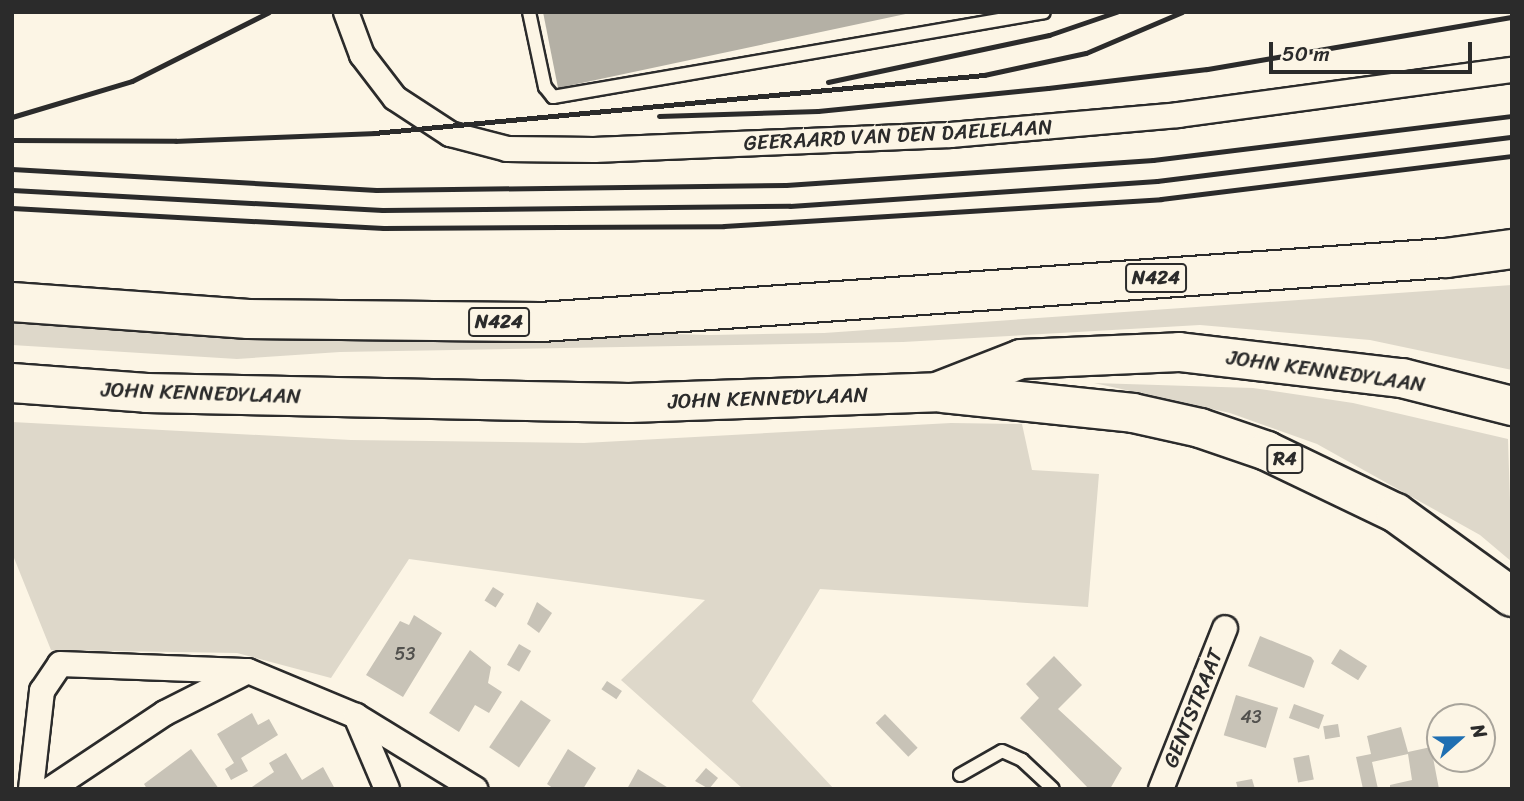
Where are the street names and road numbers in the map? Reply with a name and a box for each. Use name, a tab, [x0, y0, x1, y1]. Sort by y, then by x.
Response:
street label: GEERAARD VAN DEN DAELELAAN	[745, 114, 1051, 156]
road number: N424	[1124, 262, 1188, 294]
road number: N424	[468, 306, 530, 338]
street label: JOHN KENNEDYLAAN	[1225, 345, 1427, 397]
street label: JOHN KENNEDYLAAN	[101, 377, 301, 409]
street label: JOHN KENNEDYLAAN	[668, 382, 868, 414]
road number: R4	[1266, 444, 1304, 474]
street label: GENTSTRAAT	[1158, 645, 1228, 771]

